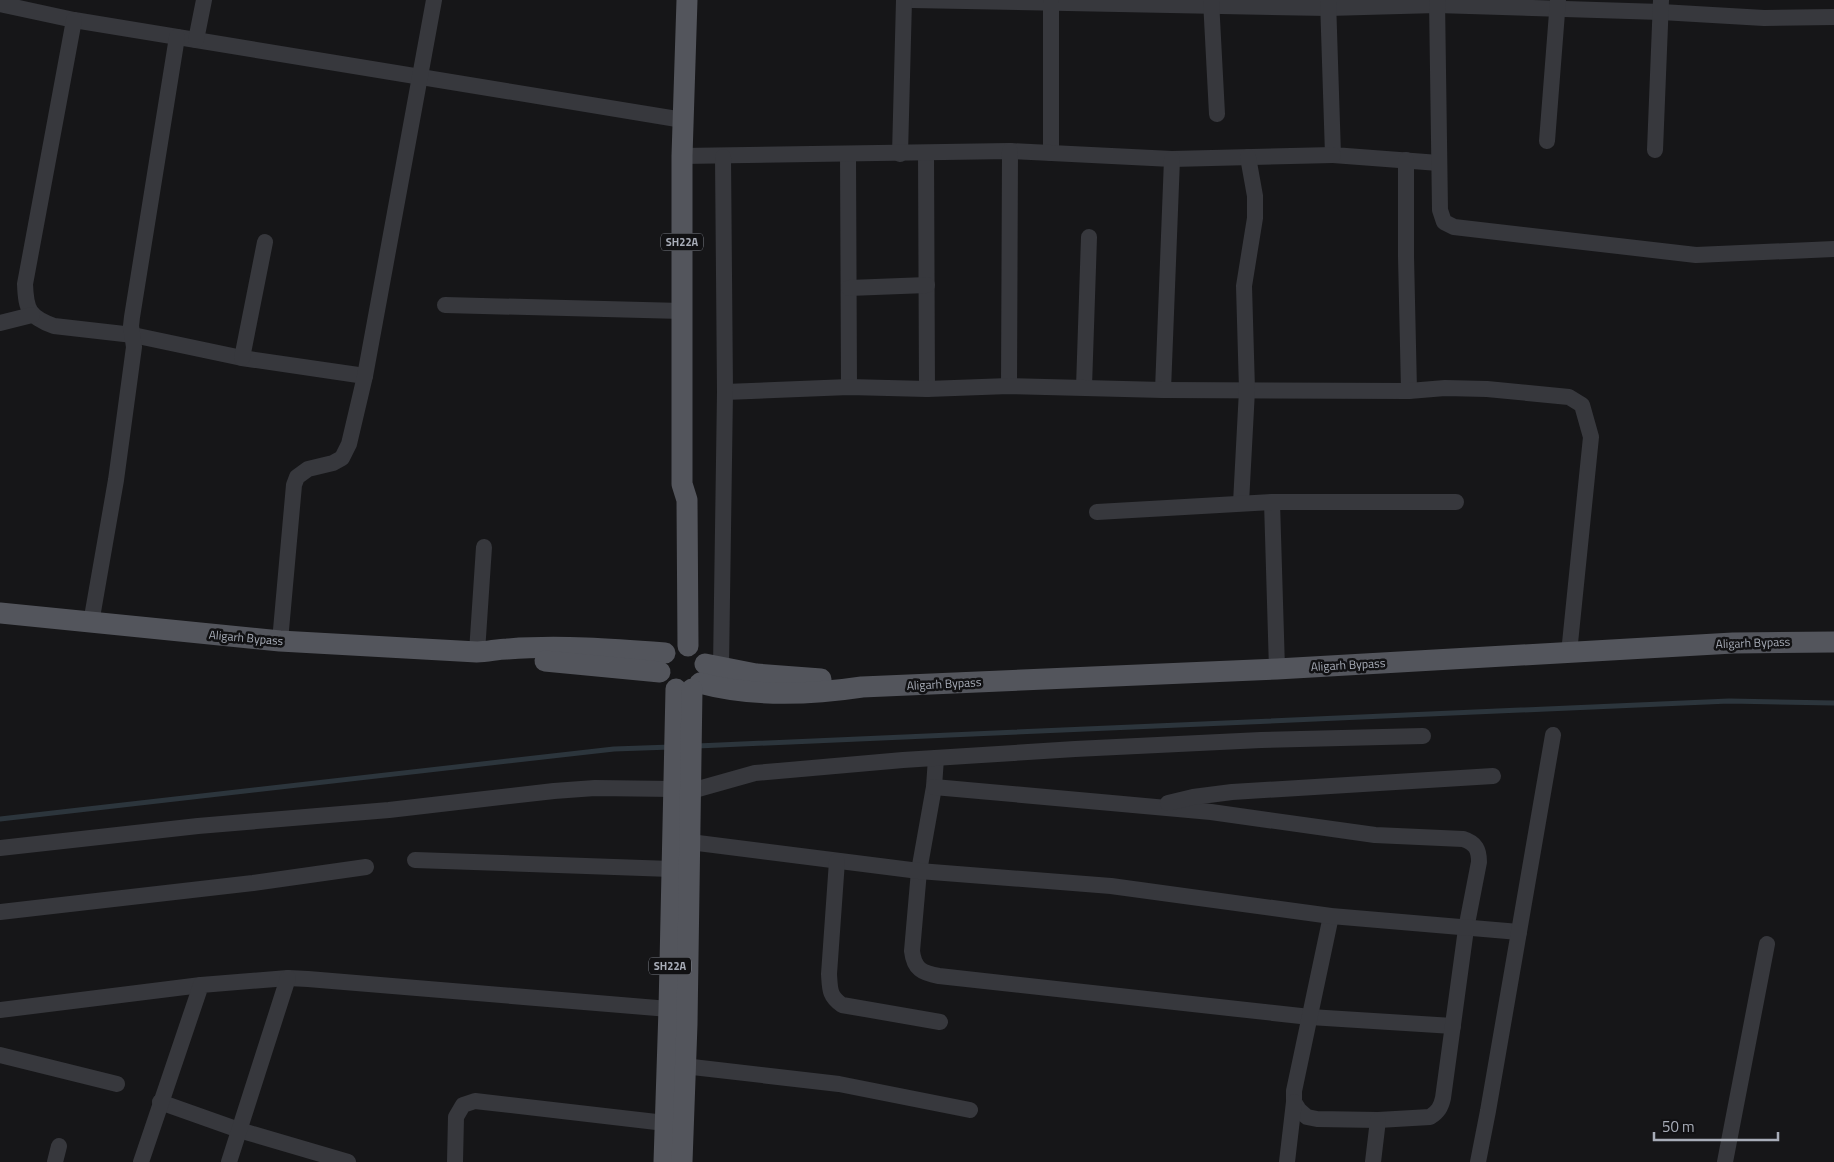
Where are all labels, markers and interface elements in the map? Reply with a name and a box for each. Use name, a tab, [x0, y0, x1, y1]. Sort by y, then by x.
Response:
road number: SH22A	[661, 233, 703, 250]
street label: Aligarh Bypass	[208, 625, 284, 650]
street label: Aligarh Bypass	[1715, 632, 1791, 653]
street label: Aligarh Bypass	[1310, 653, 1386, 676]
street label: Aligarh Bypass	[906, 672, 982, 695]
road number: SH22A	[649, 958, 691, 974]
scale bar	[1654, 1110, 1778, 1142]
text: 50 m	[1662, 1115, 1695, 1138]

